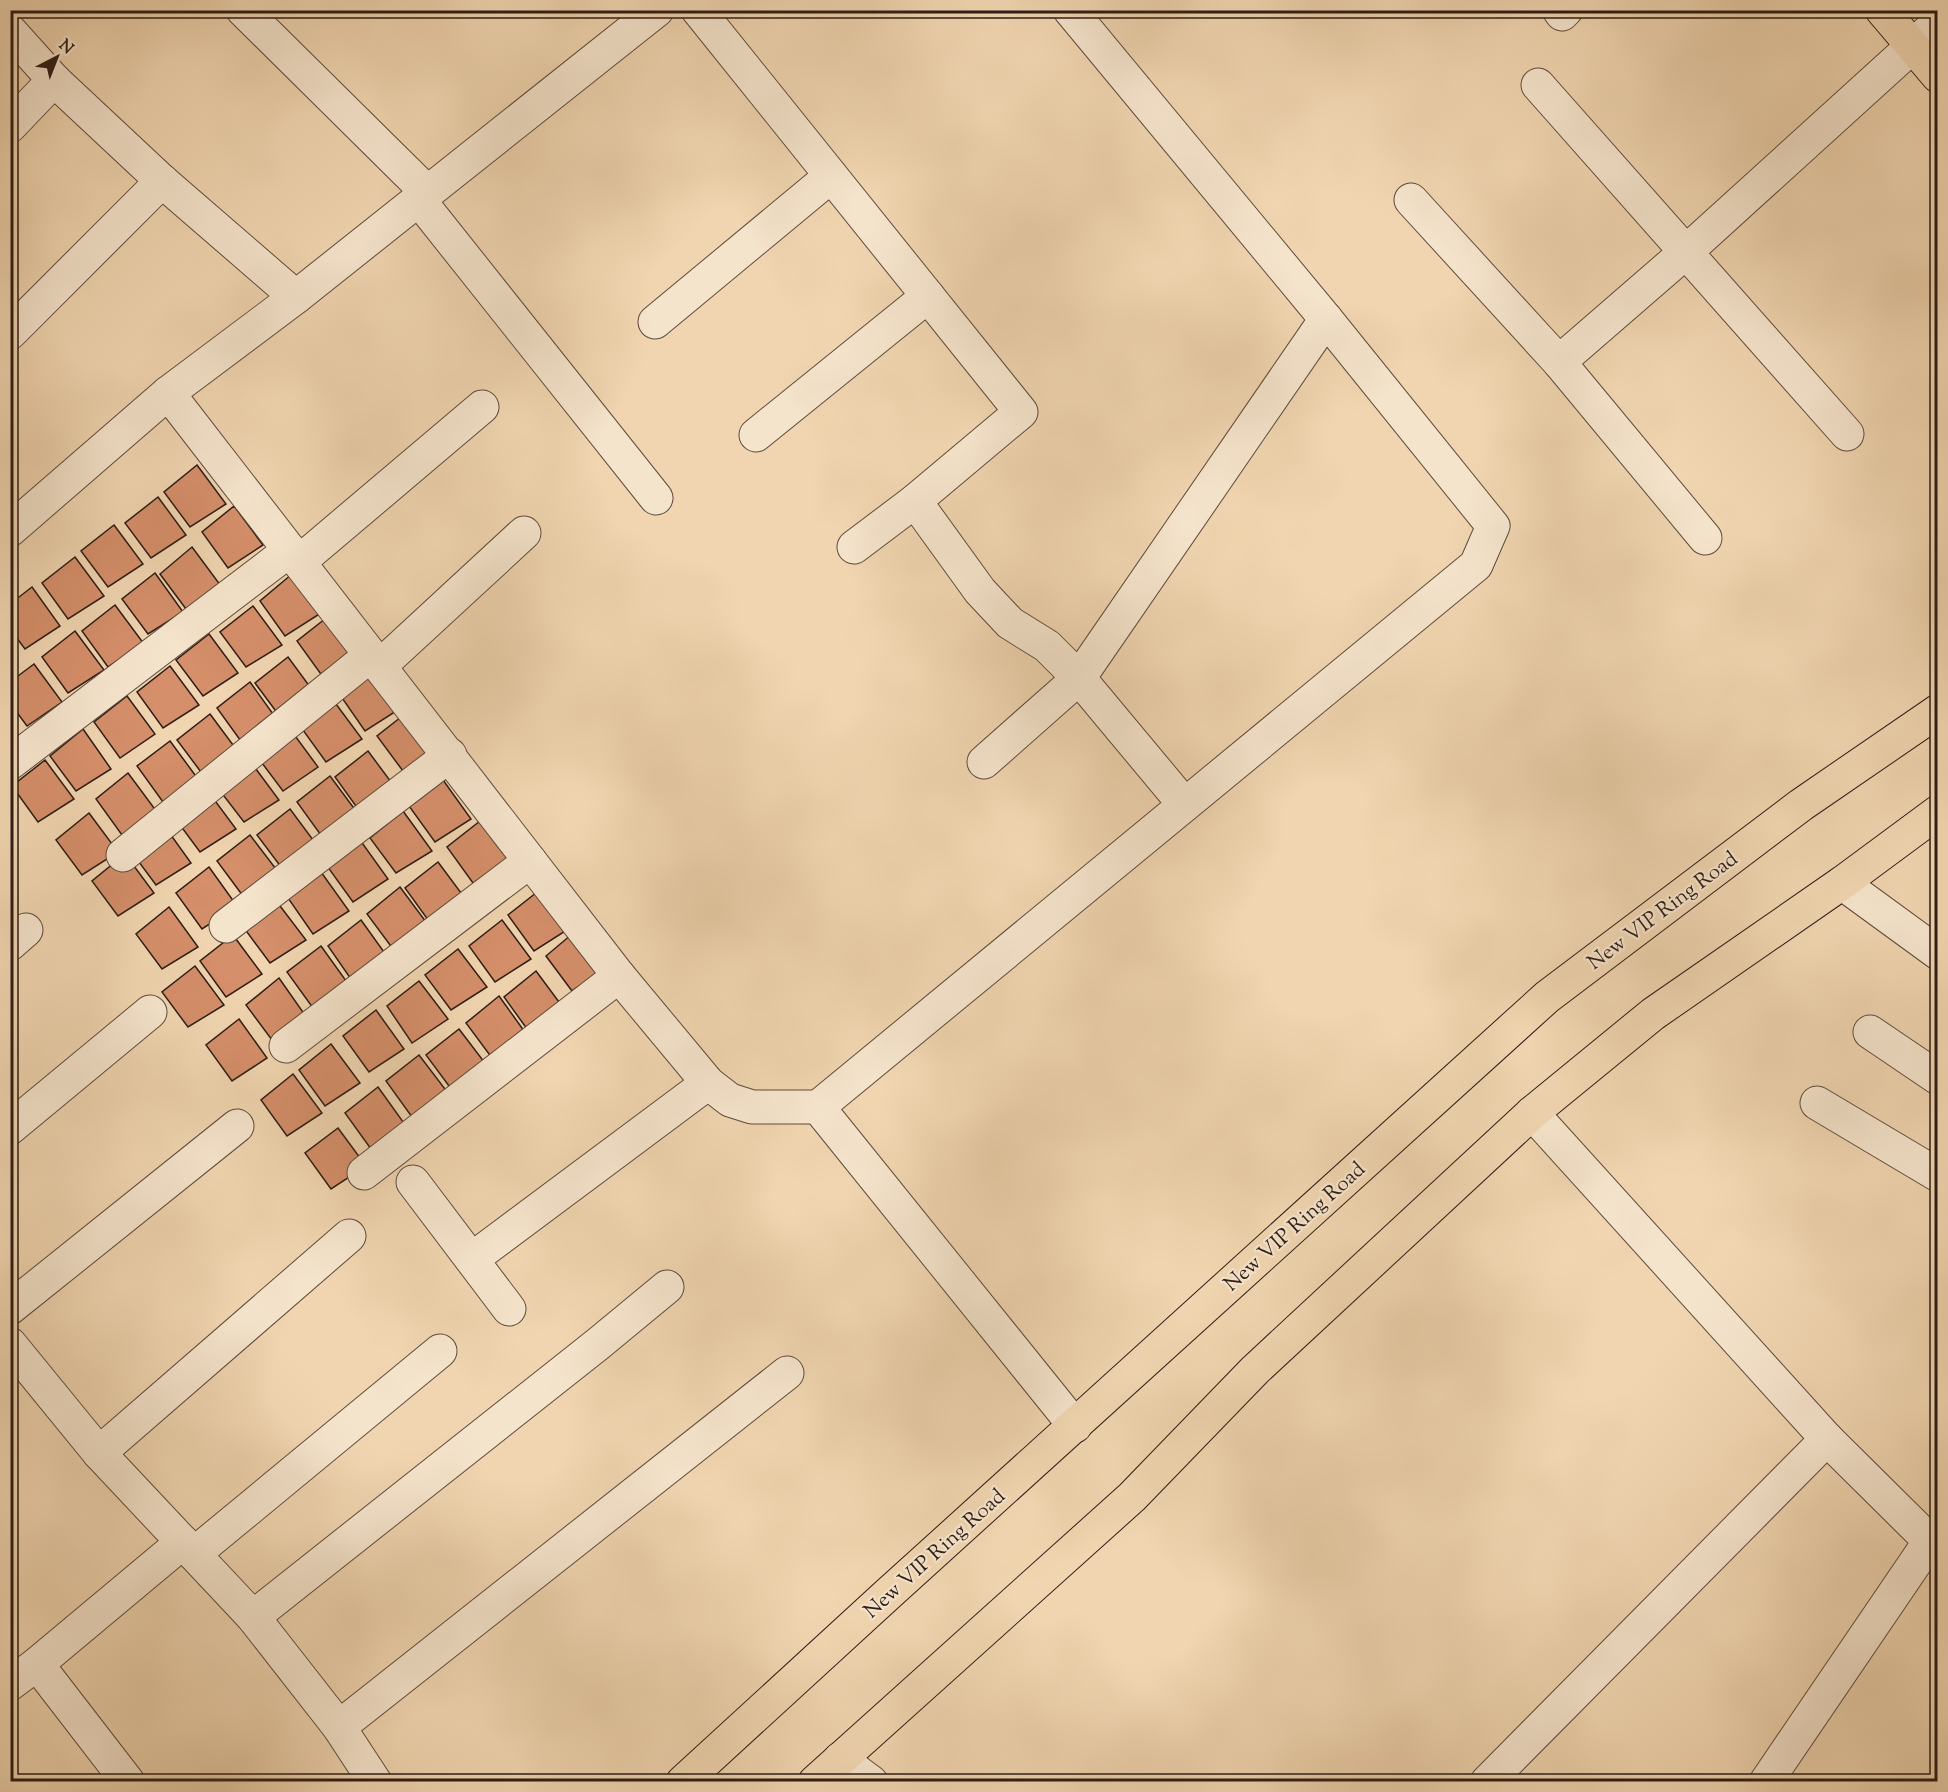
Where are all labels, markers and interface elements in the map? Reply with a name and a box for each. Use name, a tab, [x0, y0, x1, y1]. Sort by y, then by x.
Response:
north arrow	[27, 27, 87, 87]
text: N	[53, 35, 78, 61]
street label: New VIP Ring Road	[1582, 845, 1745, 978]
street label: New VIP Ring Road	[1218, 1156, 1373, 1299]
street label: New VIP Ring Road	[858, 1483, 1013, 1626]

